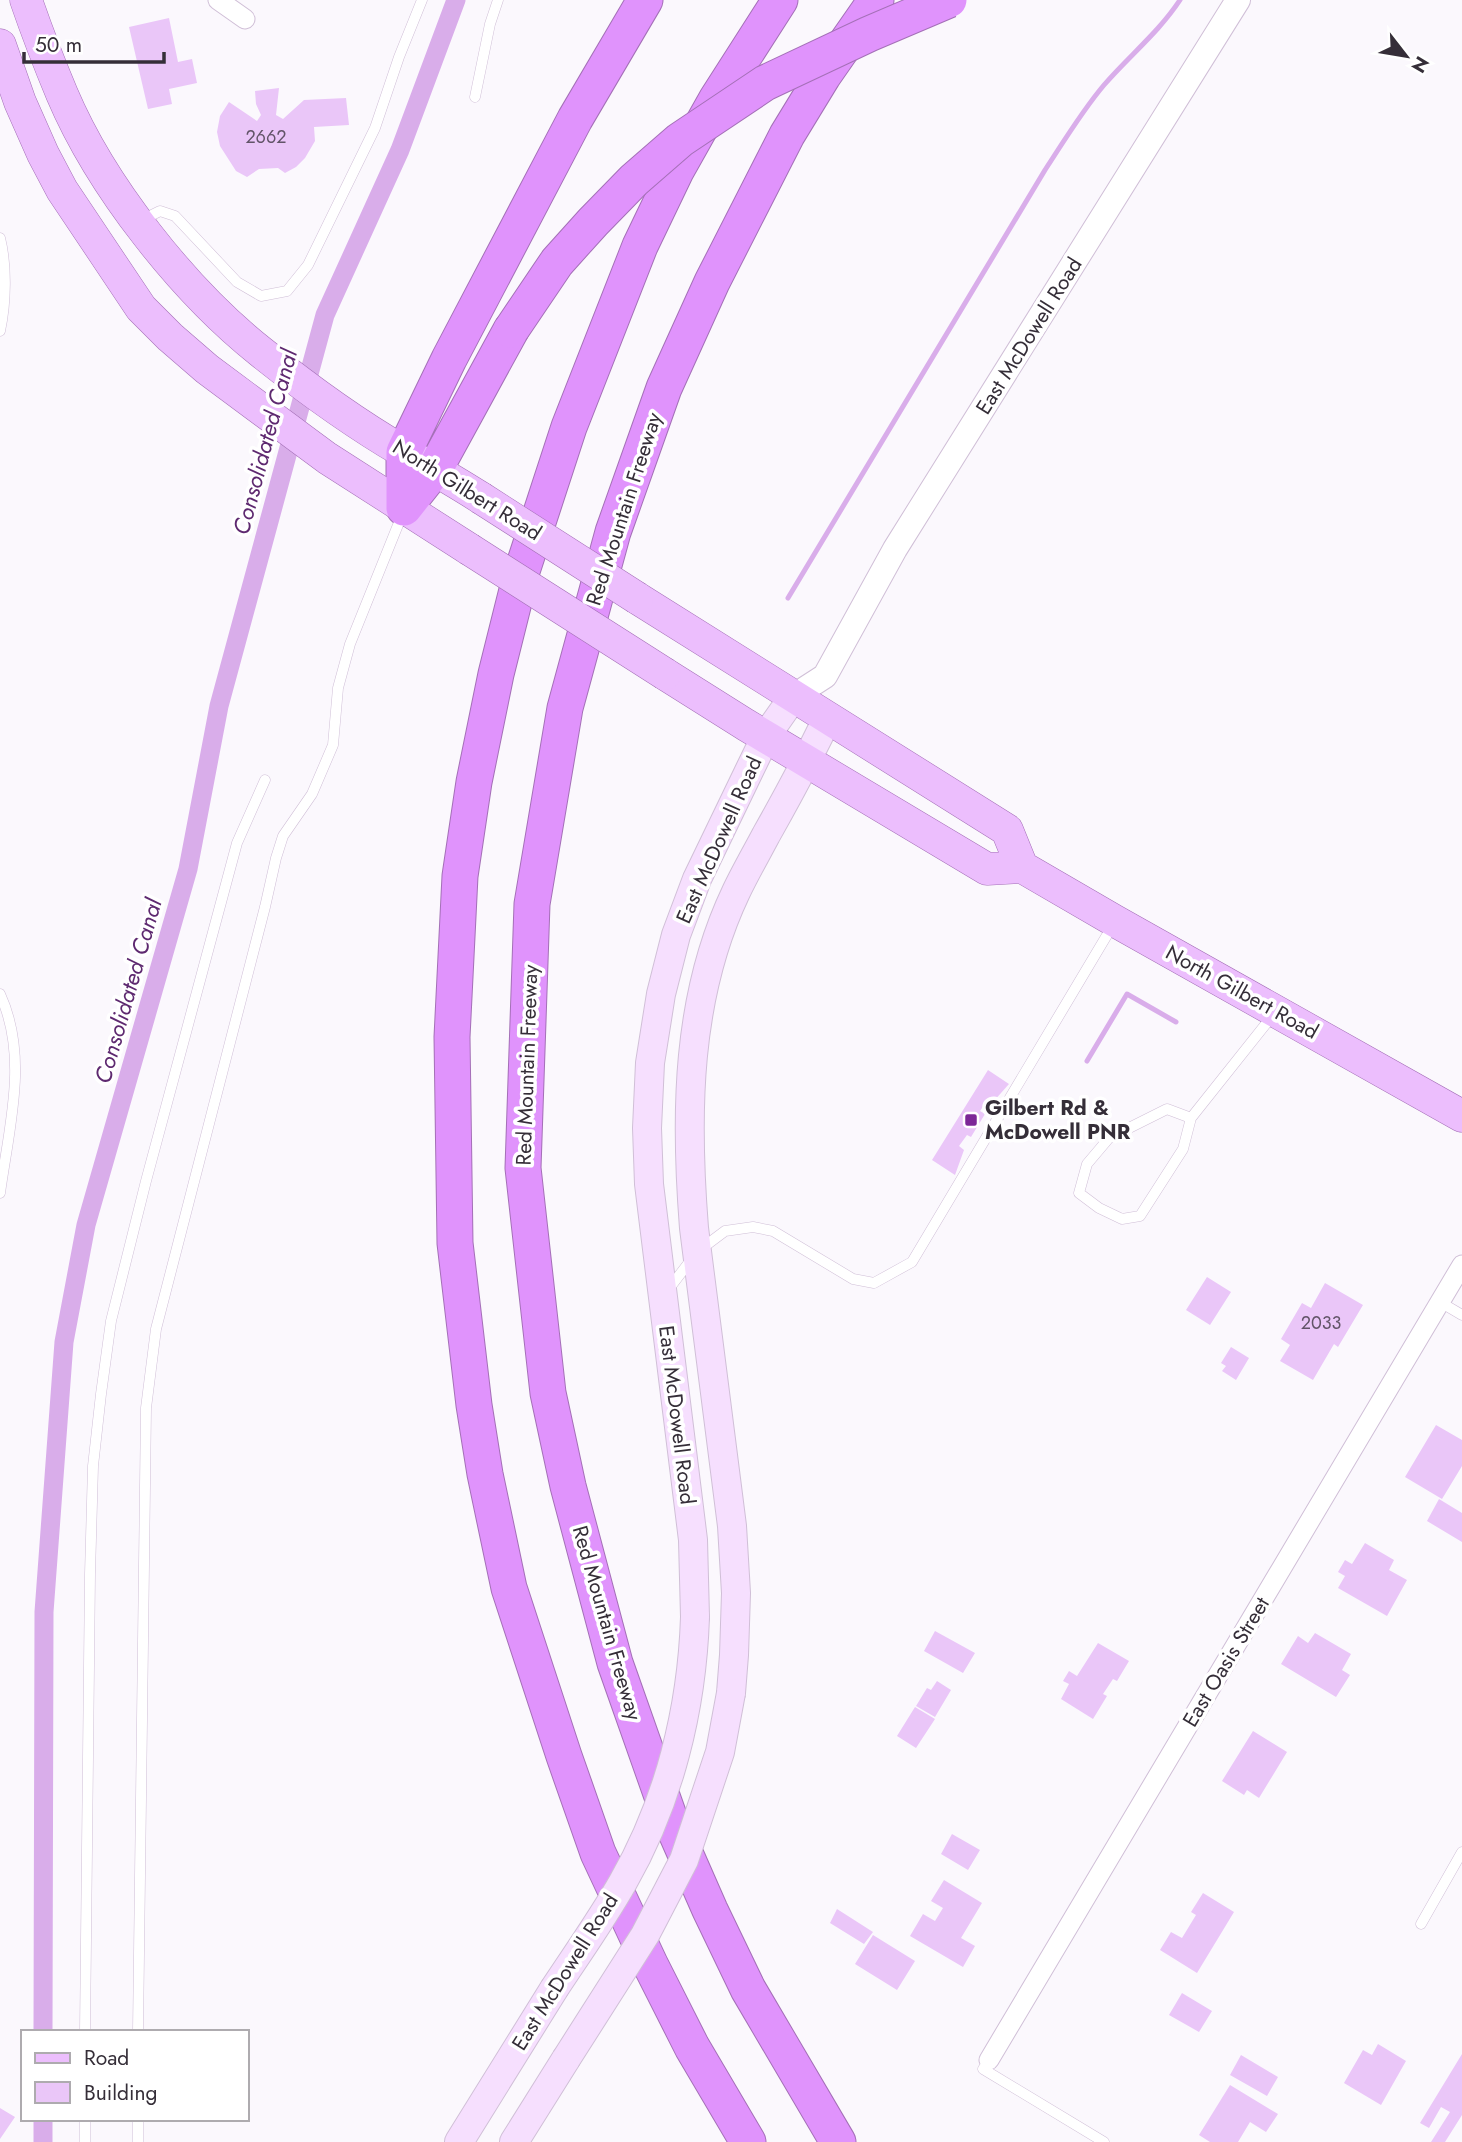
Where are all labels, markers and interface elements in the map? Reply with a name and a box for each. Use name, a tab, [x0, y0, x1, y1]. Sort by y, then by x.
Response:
scale bar	[24, 21, 164, 65]
north arrow	[1371, 21, 1441, 91]
text: 50 m	[35, 30, 82, 60]
text: N	[1405, 51, 1436, 78]
house number: 2662	[245, 124, 287, 150]
street label: East McDowell Road	[969, 252, 1089, 420]
water label: Consolidated Canal	[224, 345, 306, 539]
street label: Red Mountain Freeway	[579, 408, 670, 609]
street label: North Gilbert Road	[387, 432, 547, 548]
street label: East McDowell Road	[669, 752, 769, 928]
water label: Consolidated Canal	[85, 894, 171, 1087]
street label: North Gilbert Road	[1160, 938, 1324, 1046]
street label: Red Mountain Freeway	[508, 963, 546, 1166]
place label: Gilbert Rd & McDowell PNR	[985, 1093, 1131, 1147]
marker: Gilbert Rd & McDowell PNR	[963, 1112, 979, 1128]
house number: 2033	[1301, 1310, 1342, 1336]
street label: East McDowell Road	[651, 1324, 703, 1506]
street label: Red Mountain Freeway	[565, 1522, 649, 1725]
street label: East Oasis Street	[1175, 1591, 1277, 1733]
street label: East McDowell Road	[505, 1888, 625, 2056]
legend	[21, 2030, 248, 2121]
text: Road	[84, 2043, 129, 2073]
text: Building	[84, 2078, 157, 2108]

